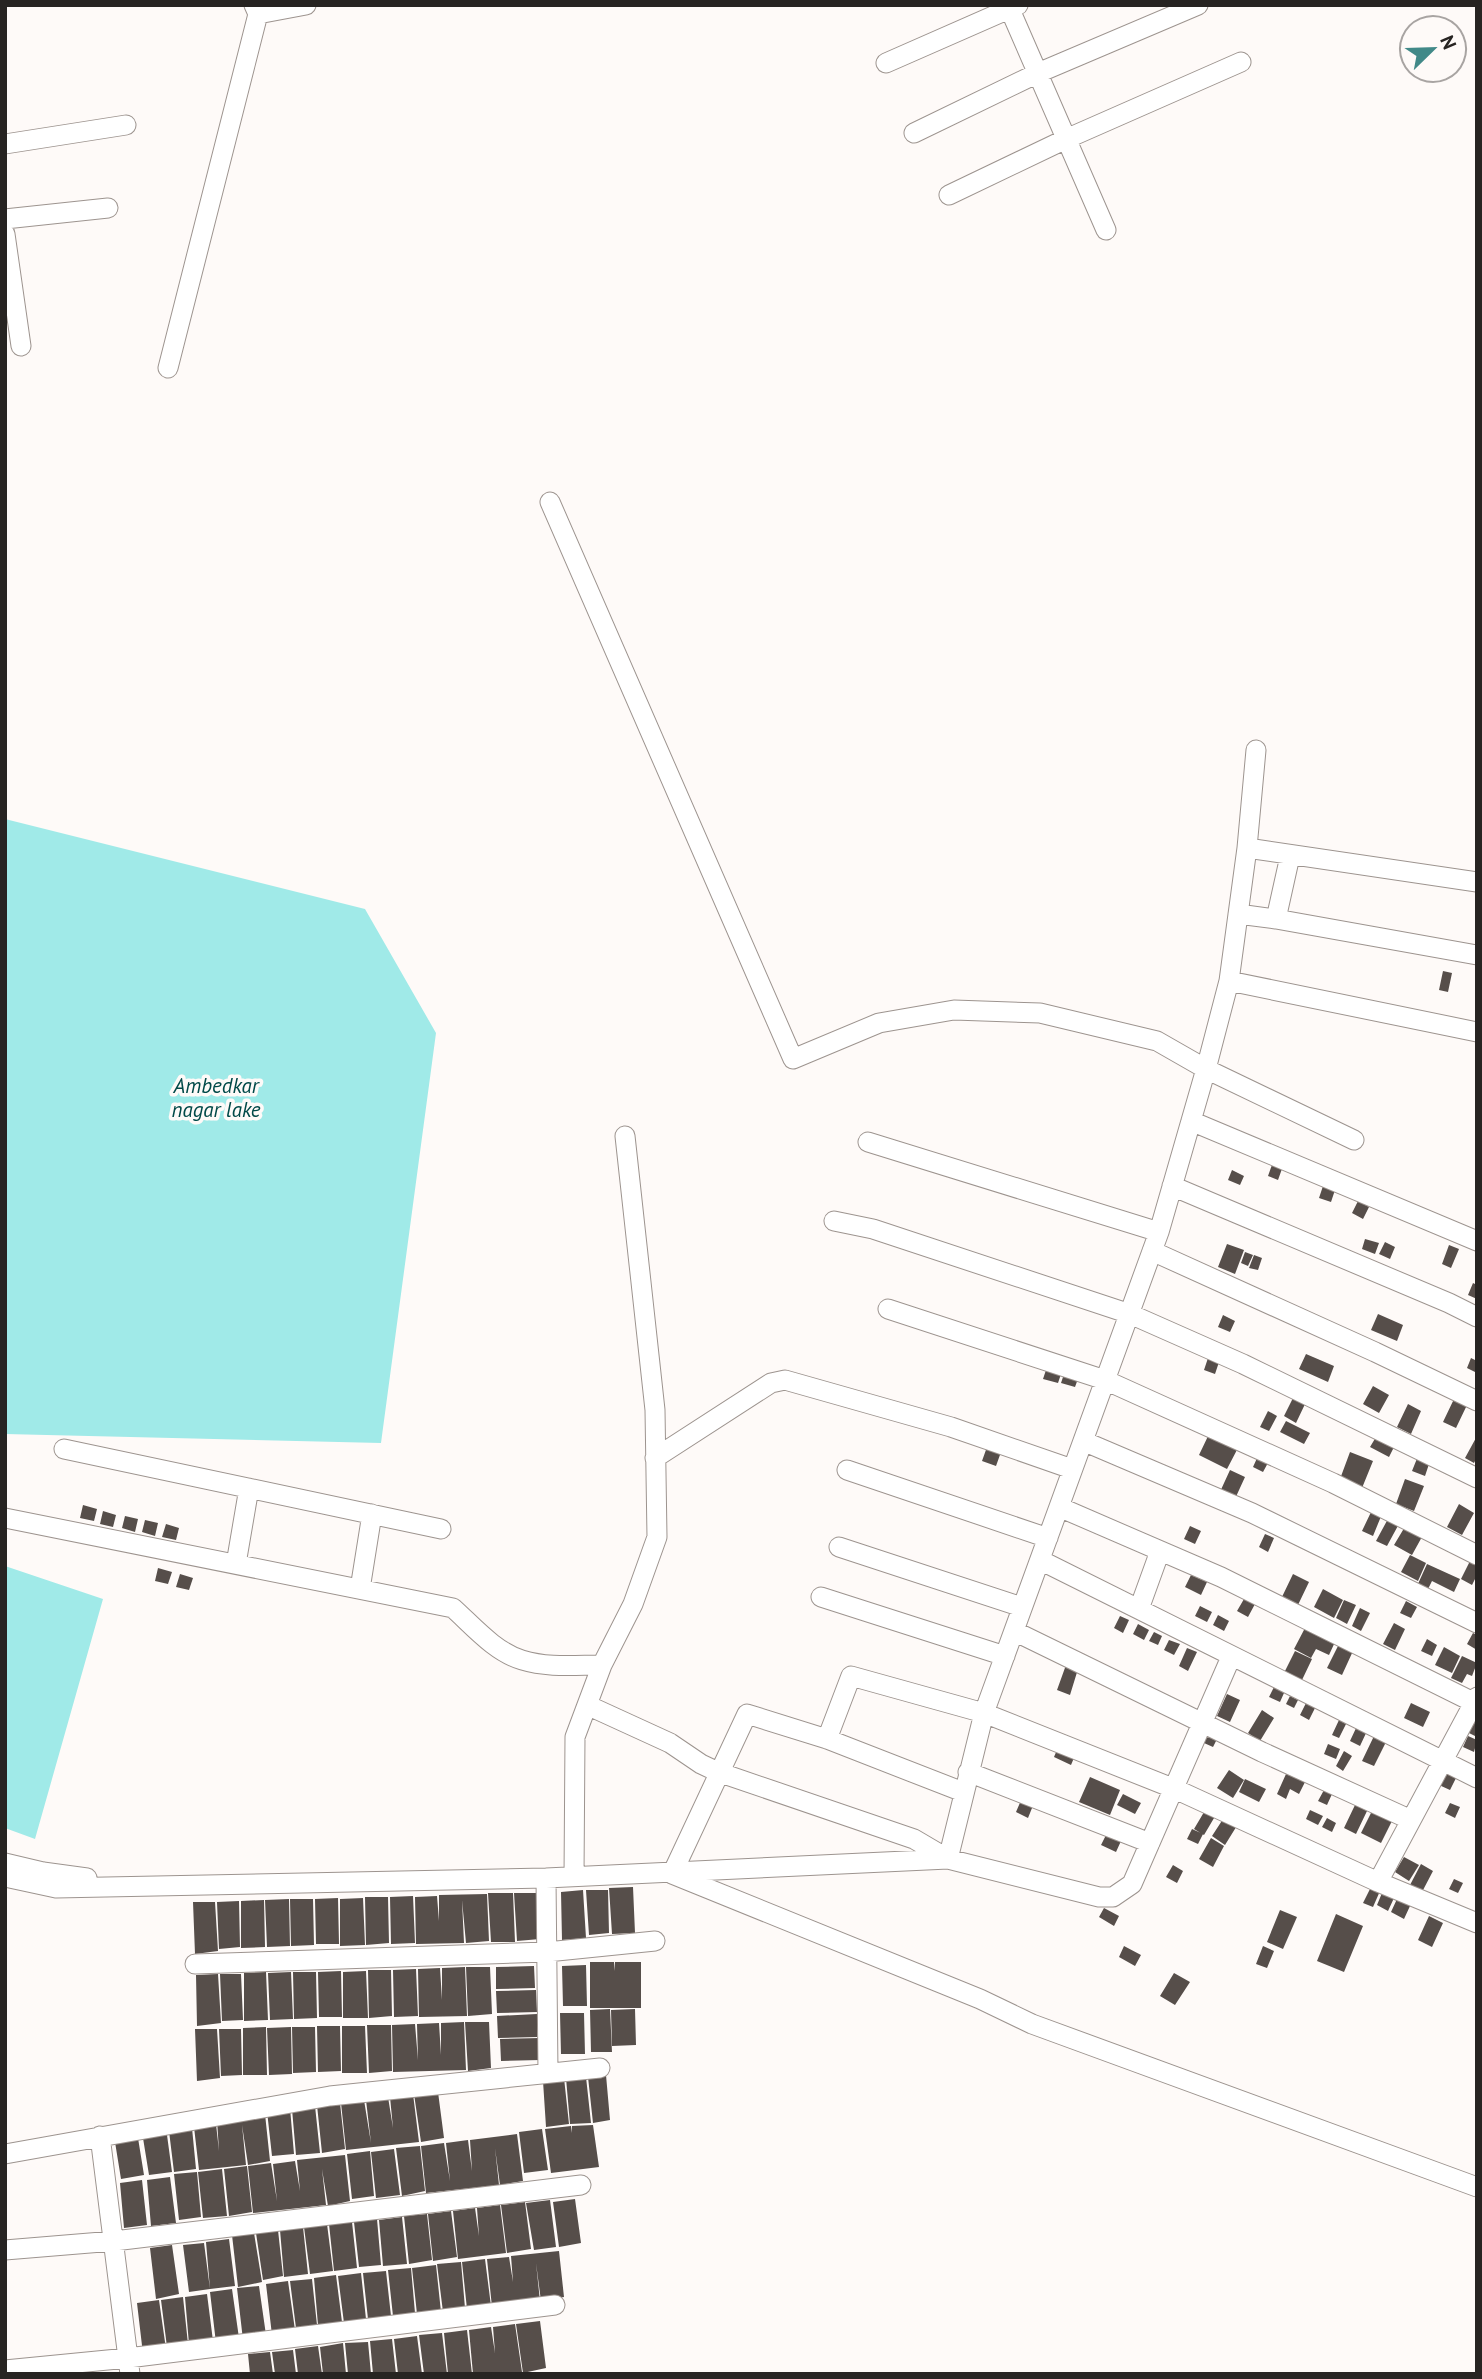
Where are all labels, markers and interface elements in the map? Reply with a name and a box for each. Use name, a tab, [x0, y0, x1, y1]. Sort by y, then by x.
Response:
north arrow	[1398, 14, 1468, 84]
text: N	[1435, 32, 1462, 53]
water label: Ambedkar nagar lake	[171, 1072, 261, 1123]

